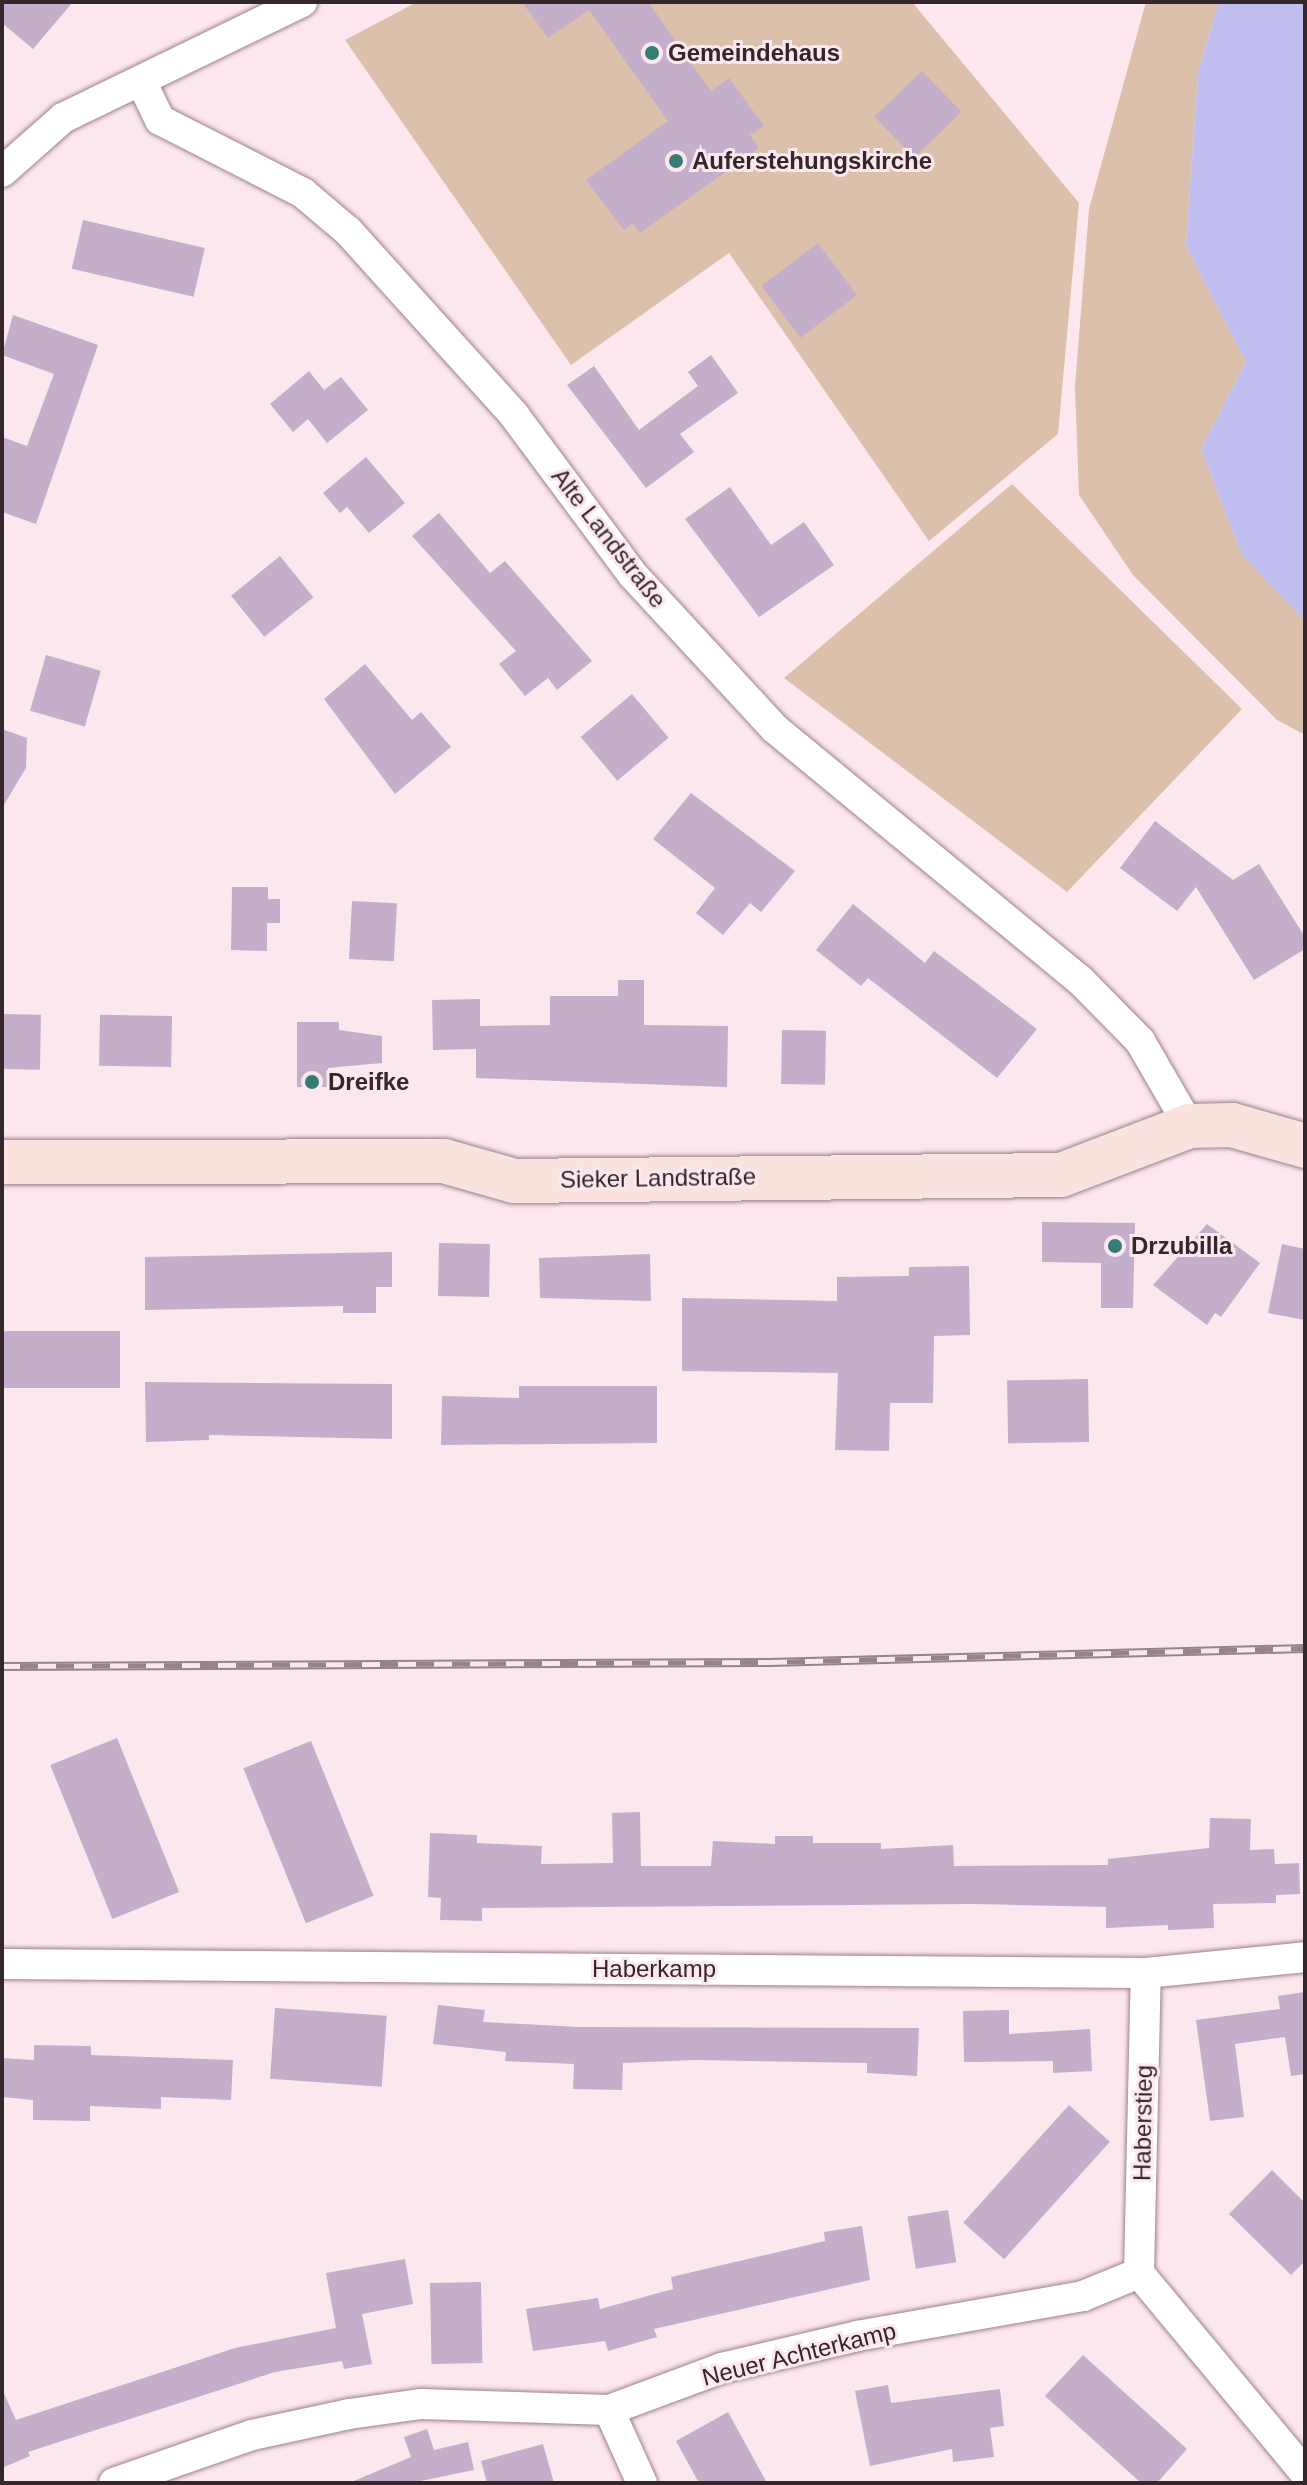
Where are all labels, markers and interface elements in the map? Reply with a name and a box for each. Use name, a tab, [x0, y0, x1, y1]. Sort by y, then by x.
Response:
place label: Gemeindehaus	[668, 39, 840, 67]
marker: Gemeindehaus	[643, 44, 661, 62]
place label: Auferstehungskirche	[692, 147, 932, 175]
marker: Auferstehungskirche	[667, 152, 685, 170]
street label: Alte Landstraße	[545, 462, 673, 614]
place label: Dreifke	[328, 1068, 409, 1096]
marker: Dreifke	[303, 1073, 321, 1091]
street label: Sieker Landstraße	[560, 1162, 756, 1194]
place label: Drzubilla	[1131, 1232, 1232, 1260]
marker: Drzubilla	[1106, 1237, 1124, 1255]
street label: Haberkamp	[592, 1955, 716, 1983]
street label: Haberstieg	[1128, 2065, 1158, 2181]
street label: Neuer Achterkamp	[698, 2316, 900, 2392]

